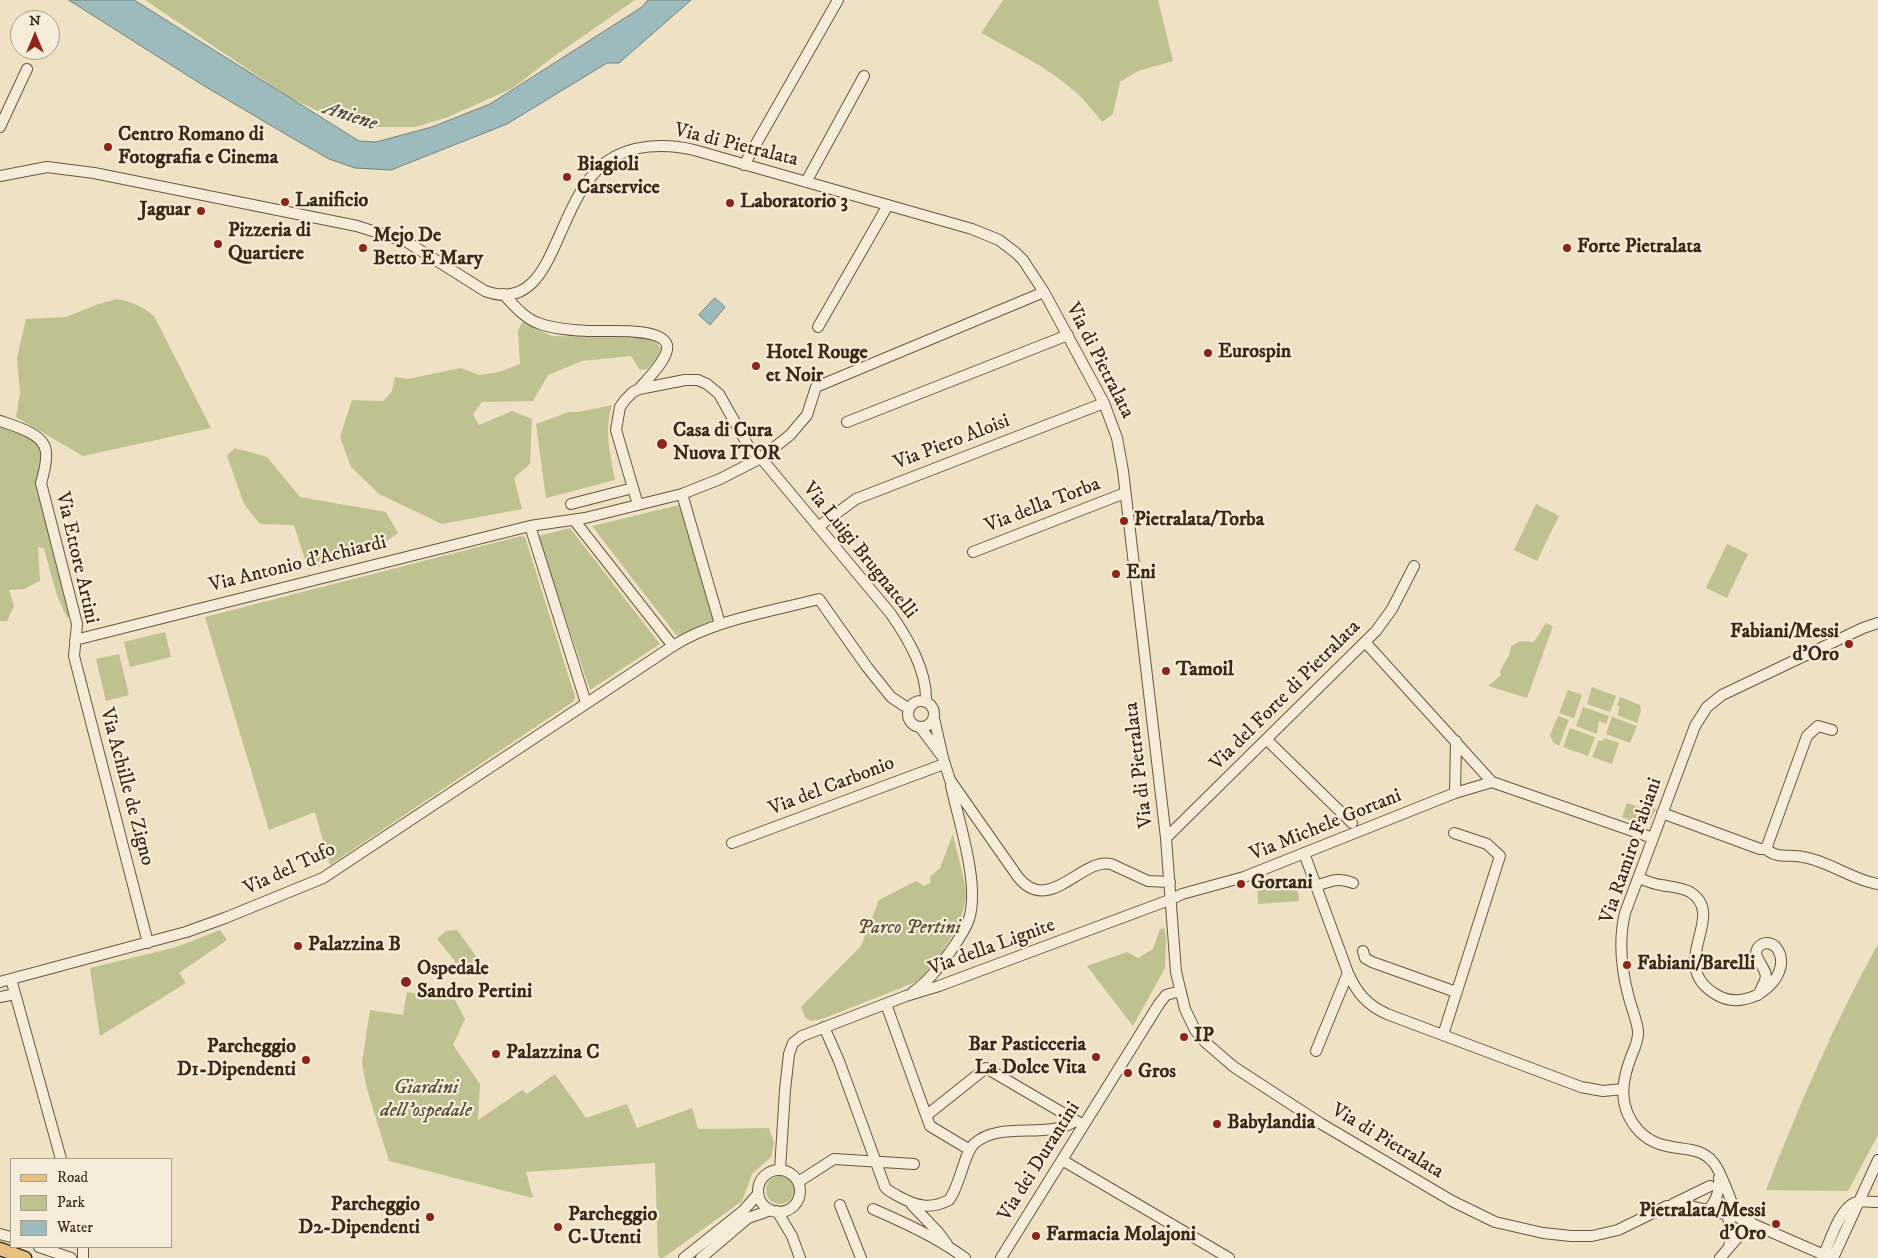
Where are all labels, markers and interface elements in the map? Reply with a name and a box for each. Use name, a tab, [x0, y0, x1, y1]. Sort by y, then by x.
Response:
north arrow	[10, 10, 60, 60]
text: N	[29, 12, 41, 30]
water label: Aniene	[320, 97, 380, 137]
street label: Via di Pietralata	[672, 119, 800, 173]
place label: Centro Romano di Fotografia e Cinema	[118, 124, 278, 171]
marker: Centro Romano di Fotografia e Cinema	[102, 141, 114, 153]
place label: Biagioli Carservice	[577, 154, 660, 201]
marker: Biagioli Carservice	[561, 171, 573, 183]
place label: Lanificio	[295, 190, 368, 214]
place label: Laboratorio 3	[740, 191, 848, 215]
marker: Lanificio	[279, 196, 291, 208]
marker: Laboratorio 3	[724, 197, 736, 209]
place label: Jaguar	[140, 199, 191, 223]
marker: Jaguar	[195, 205, 207, 217]
place label: Pizzeria di Quartiere	[228, 220, 311, 267]
place label: Mejo De Betto E Mary	[373, 225, 483, 272]
place label: Forte Pietralata	[1577, 236, 1701, 260]
marker: Pizzeria di Quartiere	[212, 238, 224, 250]
marker: Mejo De Betto E Mary	[357, 242, 369, 254]
marker: Forte Pietralata	[1561, 242, 1573, 254]
street label: Via di Pietralata	[1060, 299, 1138, 423]
place label: Eurospin	[1218, 341, 1291, 365]
place label: Hotel Rouge et Noir	[766, 342, 868, 389]
marker: Eurospin	[1202, 347, 1214, 359]
marker: Hotel Rouge et Noir	[750, 360, 762, 372]
street label: Via Piero Aloisi	[891, 410, 1013, 476]
place label: Casa di Cura Nuova ITOR	[673, 420, 781, 467]
marker: Casa di Cura Nuova ITOR	[655, 437, 669, 451]
street label: Via della Torba	[982, 473, 1104, 539]
street label: Via Luigi Brugnatelli	[796, 478, 922, 624]
street label: Via Ettore Artini	[49, 490, 103, 626]
place label: Pietralata/Torba	[1134, 509, 1264, 533]
marker: Pietralata/Torba	[1118, 515, 1130, 527]
street label: Via Antonio d'Achiardi	[207, 531, 389, 599]
place label: Eni	[1126, 562, 1156, 586]
marker: Eni	[1110, 568, 1122, 580]
street label: Via del Forte di Pietralata	[1206, 616, 1366, 776]
place label: Fabiani/Messi d'Oro	[1730, 621, 1839, 668]
marker: Fabiani/Messi d'Oro	[1843, 638, 1855, 650]
place label: Tamoil	[1176, 659, 1234, 683]
marker: Tamoil	[1160, 665, 1172, 677]
street label: Via di Pietralata	[1120, 701, 1160, 829]
street label: Via Achille de Zigno	[93, 705, 159, 869]
street label: Via del Carbonio	[766, 752, 898, 822]
street label: Via Ramiro Fabiani	[1596, 775, 1668, 927]
street label: Via Michele Gortani	[1247, 785, 1405, 867]
street label: Via del Tufo	[240, 838, 340, 902]
place label: Gortani	[1251, 872, 1313, 896]
marker: Gortani	[1235, 878, 1247, 890]
street label: Via della Lignite	[925, 914, 1059, 982]
park label: Parco Pertini	[857, 917, 961, 941]
place label: Palazzina B	[308, 934, 401, 958]
marker: Palazzina B	[292, 940, 304, 952]
place label: Fabiani/Barelli	[1637, 953, 1755, 977]
place label: Ospedale Sandro Pertini	[417, 958, 532, 1005]
marker: Fabiani/Barelli	[1621, 959, 1633, 971]
marker: Ospedale Sandro Pertini	[399, 975, 413, 989]
place label: IP	[1194, 1025, 1214, 1049]
marker: IP	[1178, 1031, 1190, 1043]
place label: Bar Pasticceria La Dolce Vita	[968, 1034, 1086, 1081]
place label: Parcheggio D1-Dipendenti	[177, 1036, 296, 1083]
place label: Palazzina C	[506, 1042, 600, 1066]
marker: Palazzina C	[490, 1048, 502, 1060]
marker: Bar Pasticceria La Dolce Vita	[1090, 1051, 1102, 1063]
marker: Parcheggio D1-Dipendenti	[300, 1054, 312, 1066]
place label: Gros	[1138, 1061, 1176, 1085]
marker: Gros	[1122, 1067, 1134, 1079]
park label: Giardini dell'ospedale	[380, 1077, 472, 1124]
street label: Via dei Durantini	[994, 1098, 1086, 1226]
street label: Via di Pietralata	[1327, 1099, 1447, 1185]
place label: Babylandia	[1227, 1112, 1315, 1136]
marker: Babylandia	[1211, 1118, 1223, 1130]
legend	[10, 1158, 172, 1248]
text: Road	[57, 1168, 88, 1187]
text: Park	[57, 1193, 85, 1212]
place label: Parcheggio D2-Dipendenti	[298, 1194, 420, 1241]
place label: Pietralata/Messi d'Oro	[1639, 1200, 1766, 1247]
place label: Parcheggio C-Utenti	[568, 1204, 657, 1251]
marker: Parcheggio D2-Dipendenti	[424, 1211, 436, 1223]
text: Water	[57, 1218, 93, 1237]
marker: Pietralata/Messi d'Oro	[1770, 1218, 1782, 1230]
marker: Parcheggio C-Utenti	[552, 1221, 564, 1233]
place label: Farmacia Molajoni	[1046, 1224, 1196, 1248]
marker: Farmacia Molajoni	[1030, 1230, 1042, 1242]

